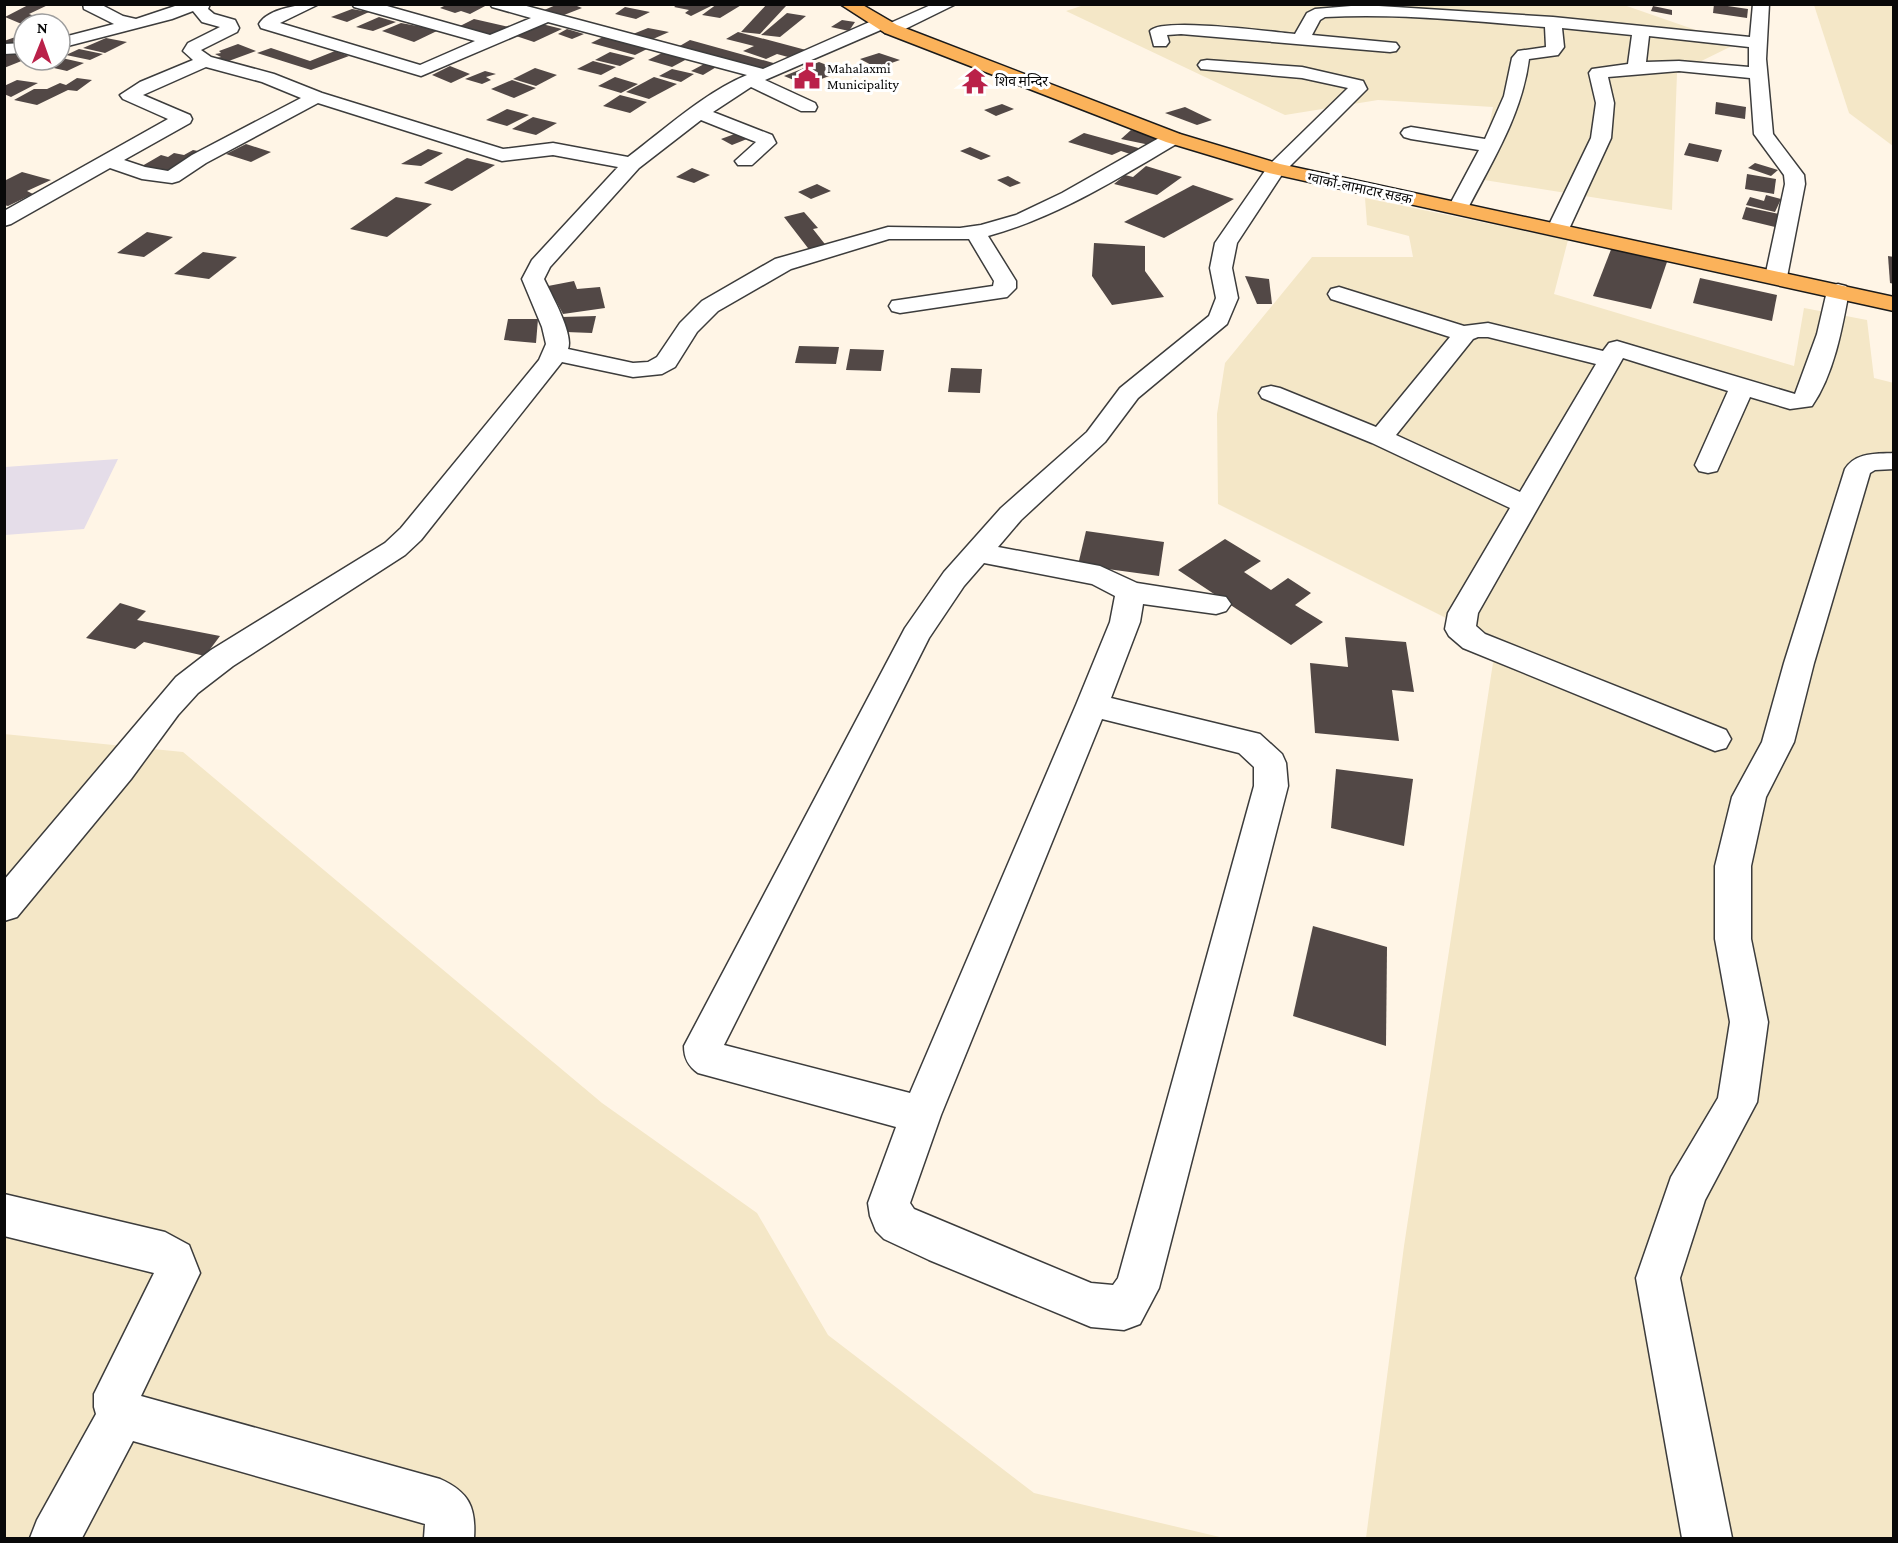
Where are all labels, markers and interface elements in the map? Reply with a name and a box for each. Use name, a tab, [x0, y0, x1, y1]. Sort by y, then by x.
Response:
north arrow	[12, 12, 72, 72]
text: N	[37, 19, 48, 36]
place label: Mahalaxmi Municipality	[827, 60, 899, 92]
public building icon: Mahalaxmi Municipality	[792, 61, 822, 91]
temple icon: शिव मन्दिर	[960, 66, 990, 96]
place label: शिव मन्दिर	[995, 73, 1048, 89]
street label: ग्वार्को-लामाटार सडक	[1306, 169, 1414, 207]

